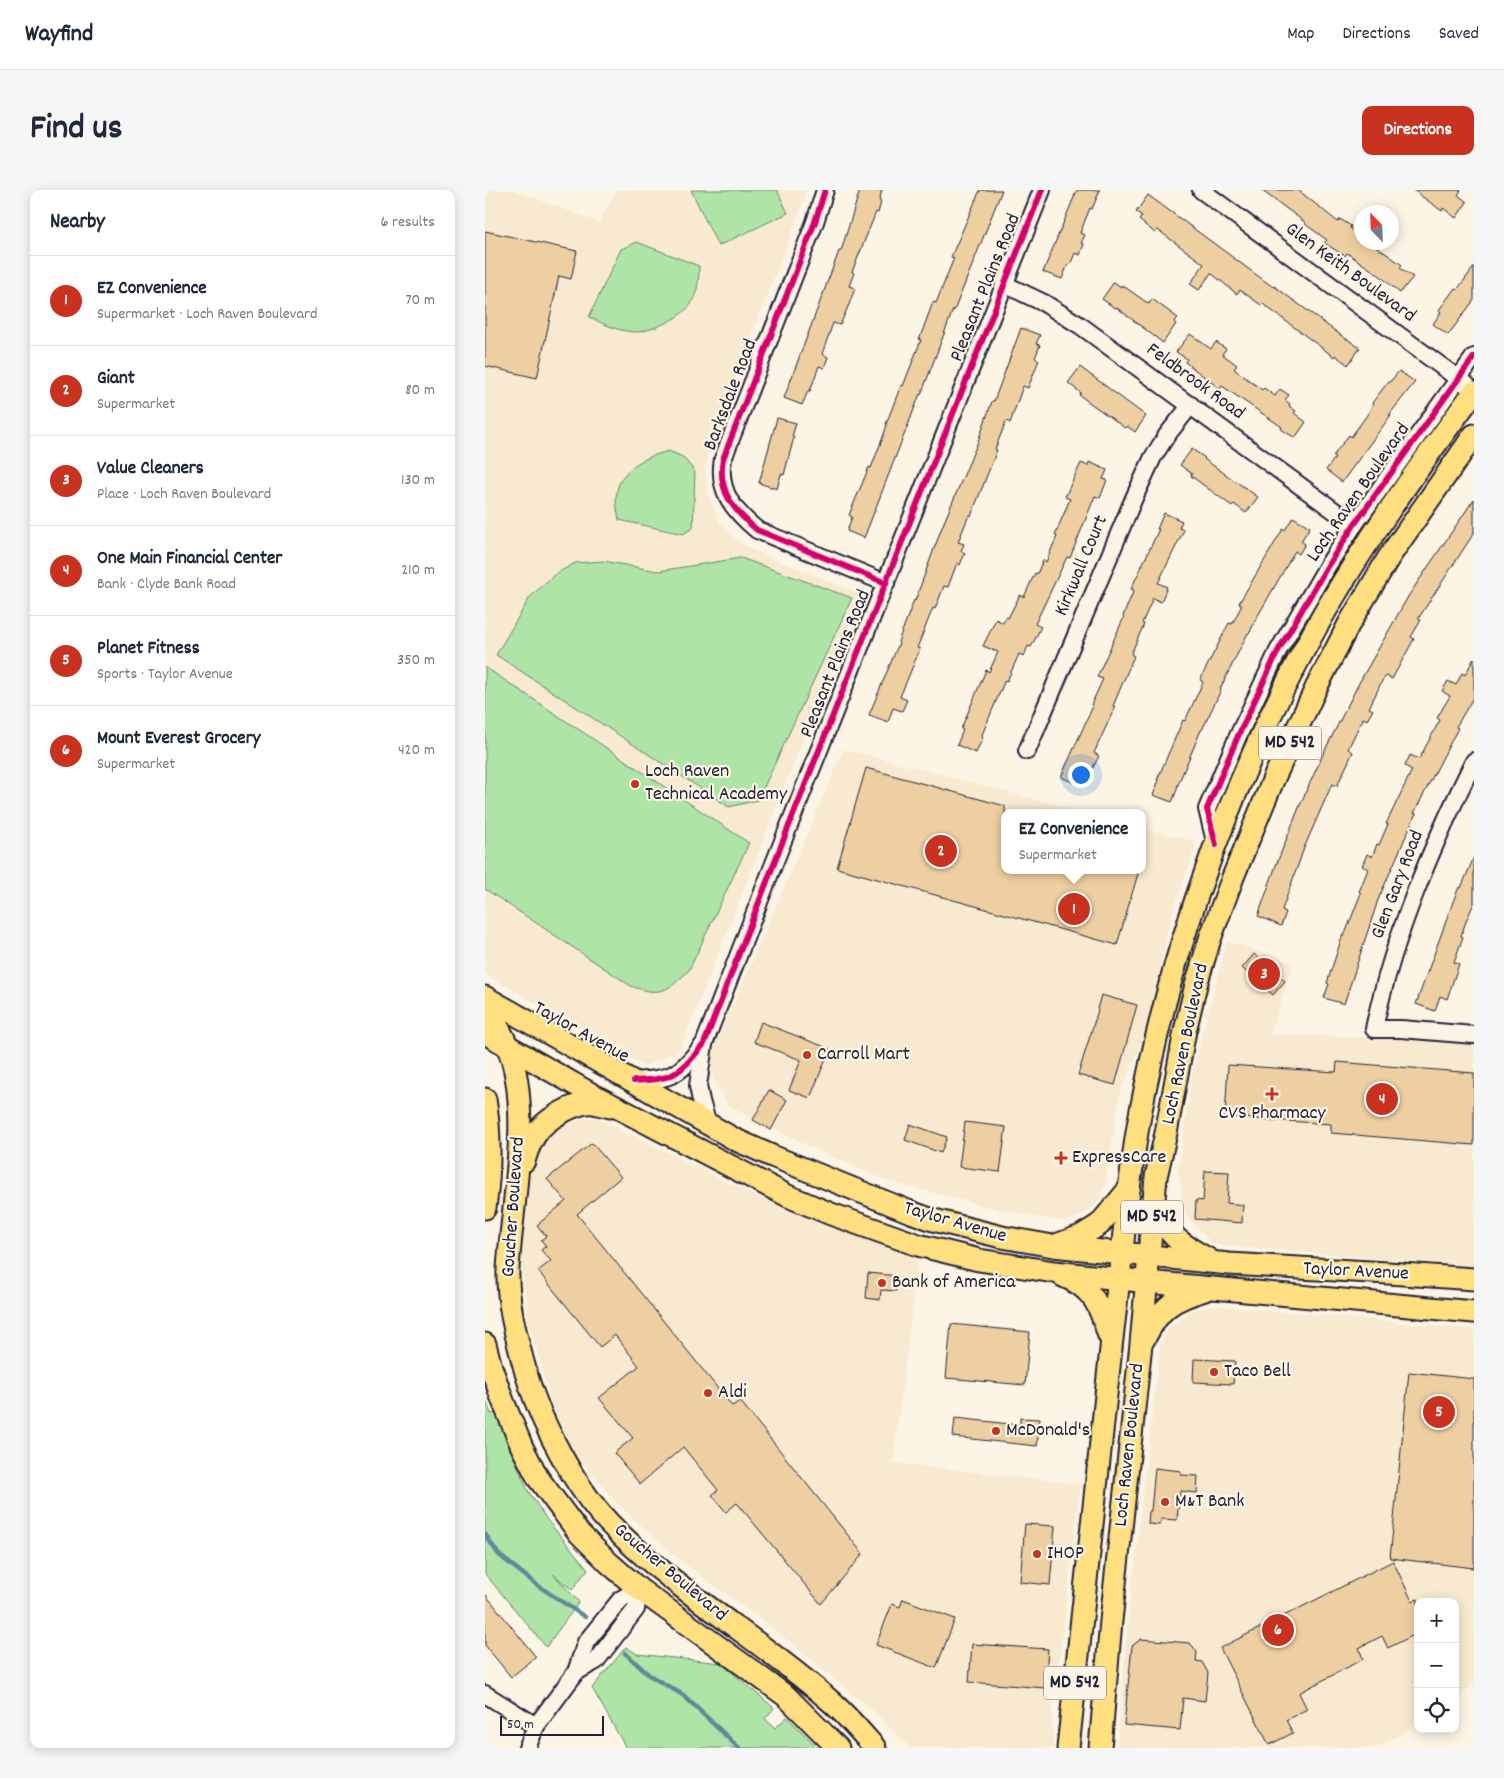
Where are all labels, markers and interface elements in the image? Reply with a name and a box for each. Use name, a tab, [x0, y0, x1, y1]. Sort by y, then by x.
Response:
text: Wayfind	[25, 18, 93, 52]
text: Map	[1287, 22, 1314, 47]
text: Directions	[1342, 22, 1411, 47]
text: Saved	[1439, 22, 1479, 47]
text: Find us	[30, 105, 122, 155]
button: Directions	[1362, 106, 1474, 155]
north arrow	[1354, 205, 1399, 250]
text: Nearby	[50, 208, 105, 238]
street label: Pleasant Plains Road	[944, 210, 1028, 366]
text: 6 results	[380, 211, 435, 234]
street label: Glen Keith Boulevard	[1279, 216, 1421, 330]
text: EZ Convenience	[97, 276, 207, 303]
text: 1	[64, 289, 68, 312]
text: 70 m	[405, 289, 435, 312]
text: Supermarket · Loch Raven Boulevard	[97, 303, 317, 326]
street label: Barksdale Road	[697, 335, 765, 455]
street label: Feldbrook Road	[1140, 337, 1250, 427]
text: Giant	[97, 366, 135, 393]
text: 2	[63, 379, 70, 402]
text: 80 m	[405, 379, 435, 402]
text: Supermarket	[97, 393, 175, 416]
street label: Loch Raven Boulevard	[1300, 418, 1418, 568]
text: Value Cleaners	[97, 456, 204, 483]
text: 3	[62, 469, 70, 492]
text: 130 m	[401, 469, 435, 492]
text: Place · Loch Raven Boulevard	[97, 483, 271, 506]
street label: Kirkwall Court	[1048, 511, 1116, 621]
text: One Main Financial Center	[97, 546, 282, 573]
text: 4	[63, 559, 69, 582]
text: 210 m	[401, 559, 435, 582]
text: Bank · Clyde Bank Road	[97, 573, 236, 596]
street label: Pleasant Plains Road	[794, 586, 878, 742]
text: Planet Fitness	[97, 636, 200, 663]
text: 5	[62, 649, 70, 672]
text: 350 m	[397, 649, 435, 672]
text: Sports · Taylor Avenue	[97, 663, 233, 686]
text: Mount Everest Grocery	[97, 726, 260, 753]
road number: MD 542	[1259, 726, 1321, 760]
text: 6	[62, 739, 70, 762]
text: 420 m	[398, 739, 435, 762]
text: Supermarket	[97, 753, 175, 776]
place label: Loch Raven Technical Academy	[645, 758, 788, 809]
your location	[1068, 762, 1094, 788]
marker: Loch Raven Technical Academy	[629, 778, 641, 790]
popup	[1001, 809, 1146, 874]
text: EZ Convenience	[1019, 817, 1128, 844]
street label: Glen Gary Road	[1364, 827, 1432, 943]
pin: 2	[925, 832, 957, 870]
text: Supermarket	[1019, 844, 1097, 867]
pin: 1	[1058, 890, 1090, 928]
pin: 3	[1248, 955, 1280, 993]
street label: Loch Raven Boulevard	[1155, 961, 1217, 1127]
street label: Taylor Avenue	[528, 995, 634, 1071]
place label: Carroll Mart	[817, 1041, 910, 1069]
marker: Carroll Mart	[801, 1049, 813, 1061]
pin: 4	[1366, 1080, 1398, 1118]
marker: CVS Pharmacy	[1266, 1088, 1278, 1100]
place label: CVS Pharmacy	[1218, 1100, 1326, 1128]
street label: Goucher Boulevard	[495, 1136, 533, 1278]
place label: ExpressCare	[1072, 1144, 1166, 1172]
marker: ExpressCare	[1054, 1151, 1068, 1165]
street label: Taylor Avenue	[900, 1195, 1010, 1251]
road number: MD 542	[1121, 1200, 1183, 1234]
street label: Taylor Avenue	[1302, 1255, 1410, 1289]
place label: Bank of America	[892, 1269, 1016, 1297]
marker: Bank of America	[876, 1277, 888, 1289]
place label: Taco Bell	[1224, 1358, 1291, 1386]
street label: Loch Raven Boulevard	[1108, 1362, 1152, 1528]
marker: Taco Bell	[1208, 1366, 1220, 1378]
place label: Aldi	[718, 1379, 747, 1407]
marker: Aldi	[702, 1387, 714, 1399]
pin: 5	[1423, 1393, 1455, 1431]
place label: McDonald's	[1006, 1417, 1090, 1445]
marker: McDonald's	[990, 1425, 1002, 1437]
place label: M&T Bank	[1175, 1488, 1244, 1516]
marker: M&T Bank	[1159, 1496, 1171, 1508]
street label: Goucher Boulevard	[607, 1517, 733, 1629]
place label: IHOP	[1047, 1540, 1084, 1568]
marker: IHOP	[1031, 1548, 1043, 1560]
map controls	[1414, 1598, 1459, 1733]
button: +	[1414, 1598, 1459, 1643]
pin: 6	[1262, 1611, 1294, 1649]
button: −	[1414, 1643, 1459, 1688]
road number: MD 542	[1044, 1666, 1106, 1700]
button: locate	[1414, 1688, 1459, 1733]
scale bar	[500, 1713, 604, 1736]
text: 50 m	[507, 1715, 534, 1735]

